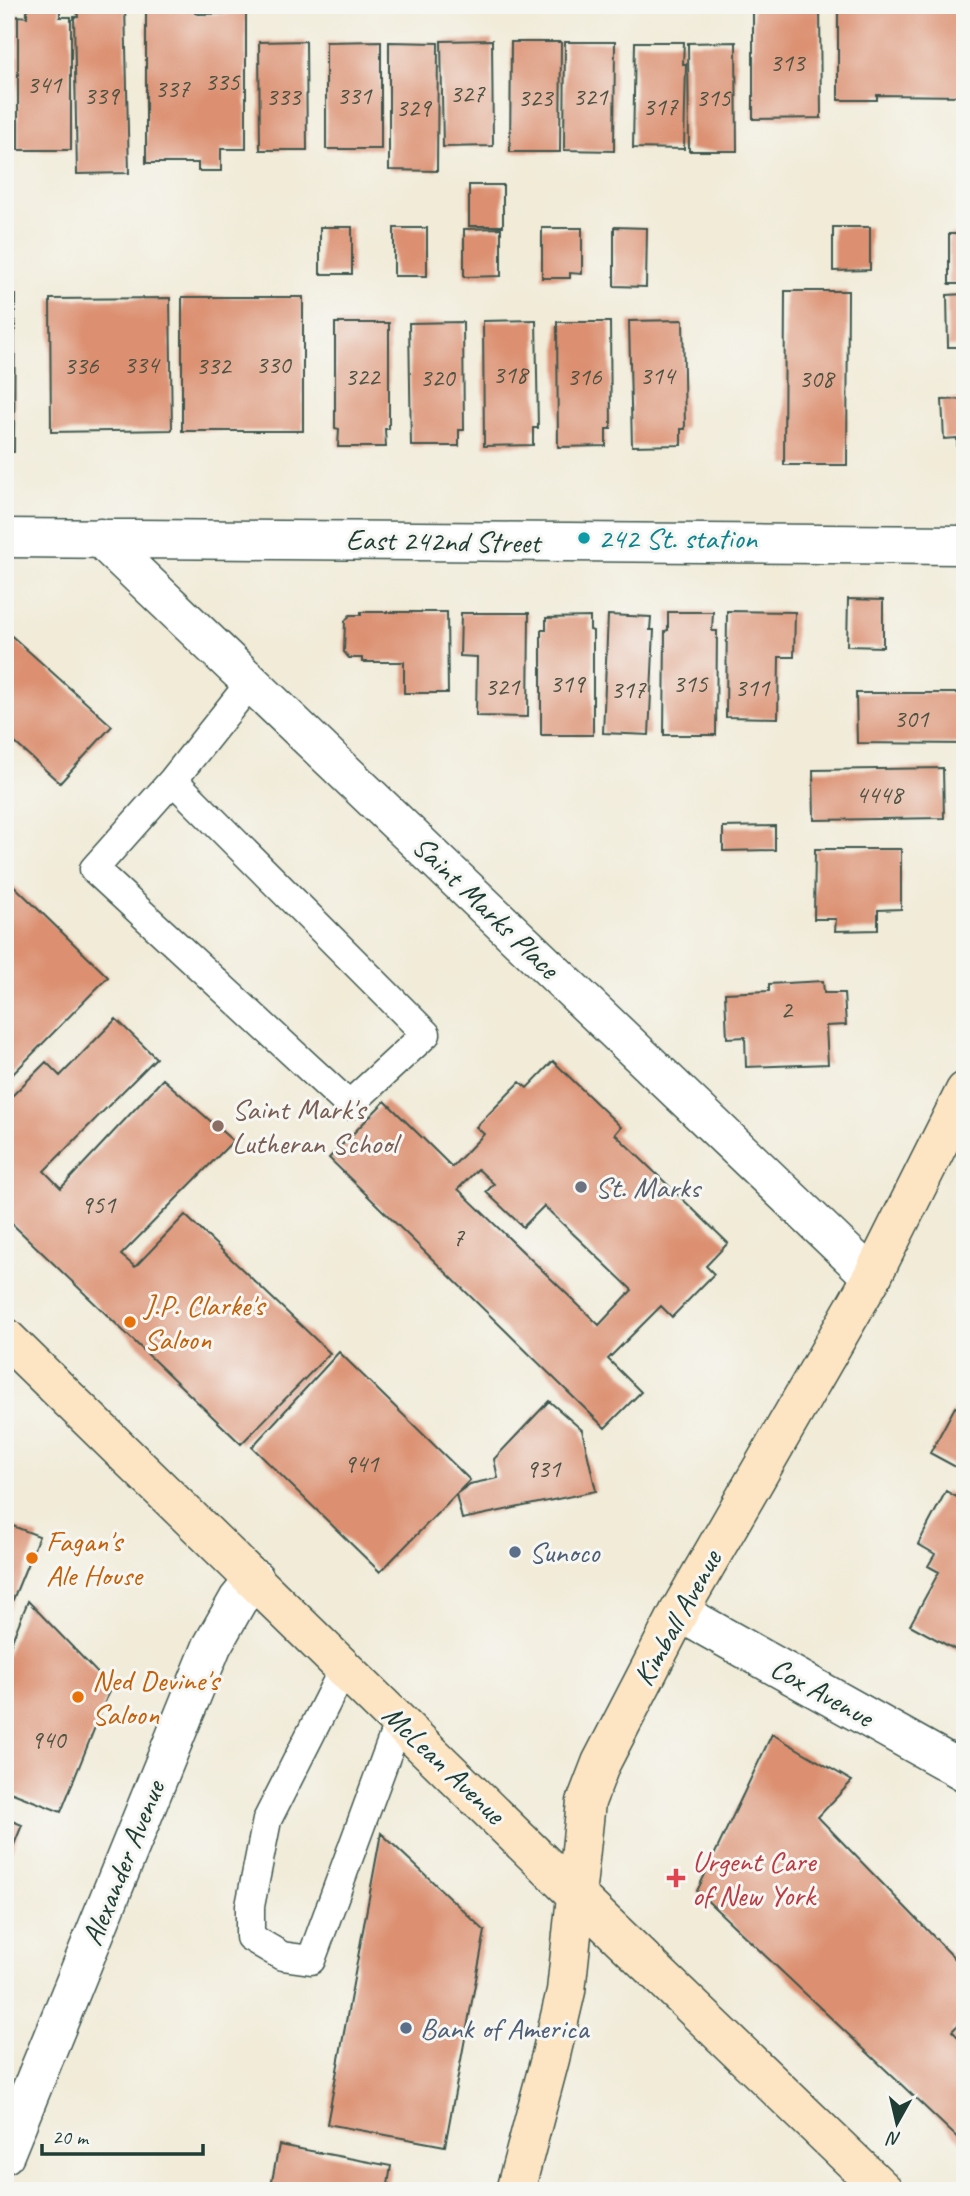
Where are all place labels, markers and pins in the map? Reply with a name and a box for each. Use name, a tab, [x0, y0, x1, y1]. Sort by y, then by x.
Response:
place label: 242 St. station	[598, 519, 758, 557]
marker: 242 St. station	[576, 530, 592, 546]
place label: Saint Mark's Lutheran School	[232, 1090, 402, 1162]
marker: Saint Mark's Lutheran School	[210, 1118, 226, 1134]
place label: St. Marks	[595, 1168, 703, 1206]
marker: St. Marks	[573, 1179, 589, 1195]
place label: J.P. Clarke's Saloon	[142, 1286, 267, 1358]
marker: J.P. Clarke's Saloon	[122, 1314, 138, 1330]
place label: Fagan's Ale House	[46, 1522, 144, 1594]
place label: Sunoco	[529, 1533, 601, 1571]
marker: Sunoco	[507, 1544, 523, 1560]
marker: Fagan's Ale House	[24, 1550, 40, 1566]
place label: Ned Devine's Saloon	[92, 1661, 221, 1733]
marker: Ned Devine's Saloon	[70, 1689, 86, 1705]
place label: Urgent Care of New York	[692, 1842, 818, 1914]
marker: Urgent Care of New York	[666, 1868, 686, 1888]
place label: Bank of America	[420, 2009, 590, 2047]
marker: Bank of America	[398, 2020, 414, 2036]

